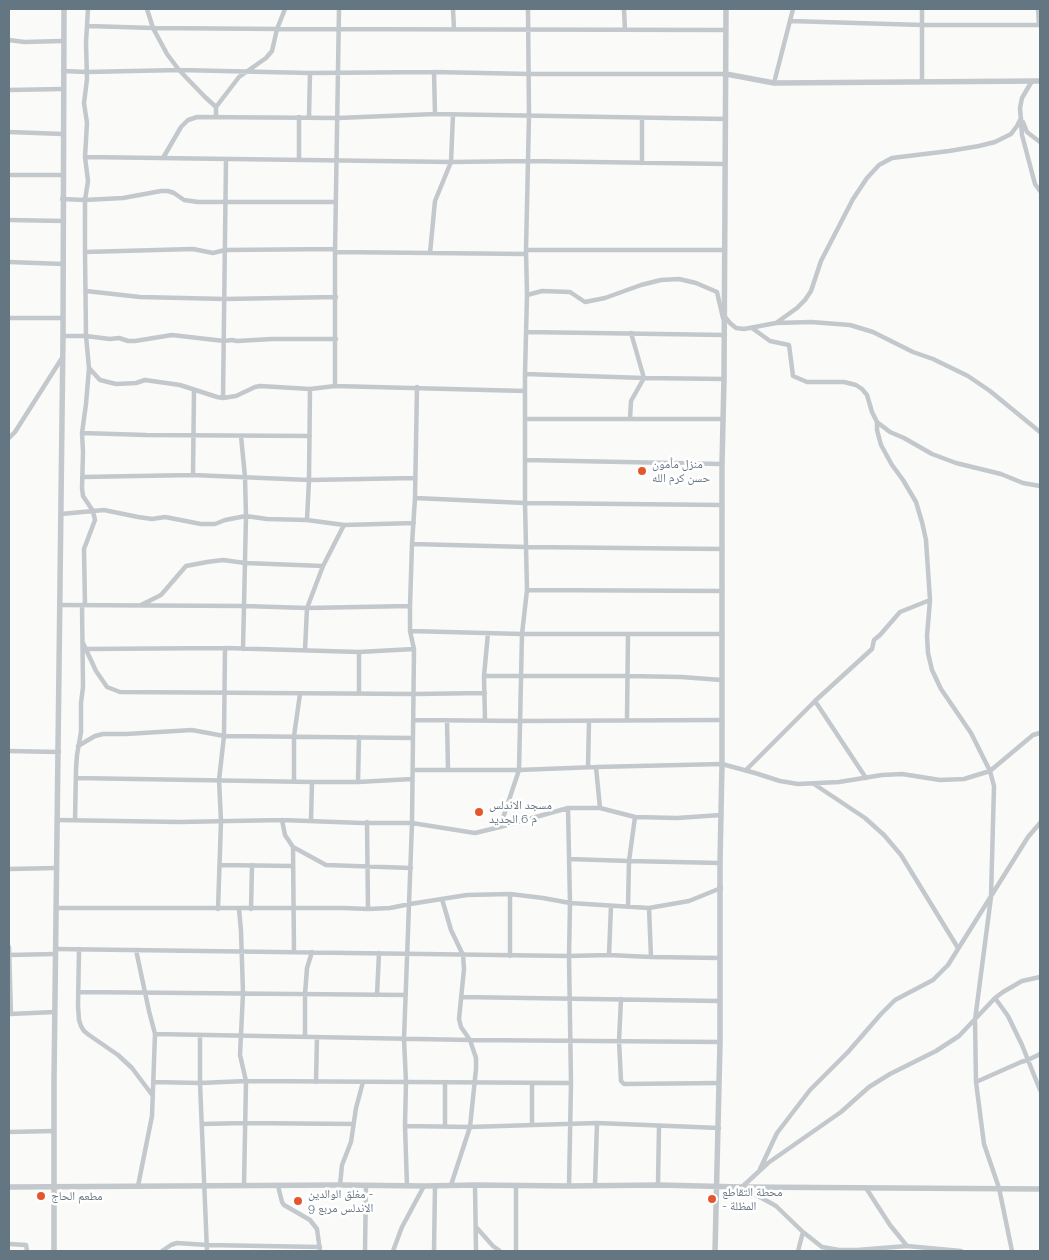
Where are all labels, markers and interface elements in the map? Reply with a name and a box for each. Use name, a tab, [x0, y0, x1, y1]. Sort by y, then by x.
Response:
place label: منزل مأمون حسن كرم الله	[652, 457, 710, 485]
marker: منزل مأمون حسن كرم الله	[636, 465, 648, 477]
place label: مسجد الاندلس م 6 الجديد	[489, 798, 552, 826]
marker: مسجد الاندلس م 6 الجديد	[473, 806, 485, 818]
place label: محطة التقاطع - المظلة	[722, 1185, 783, 1213]
place label: مغلق الوالدين - الاندلس مربع 9	[308, 1187, 374, 1215]
place label: مطعم الحاج	[51, 1189, 102, 1203]
marker: مطعم الحاج	[35, 1190, 47, 1202]
marker: محطة التقاطع - المظلة	[706, 1193, 718, 1205]
marker: مغلق الوالدين - الاندلس مربع 9	[292, 1195, 304, 1207]

